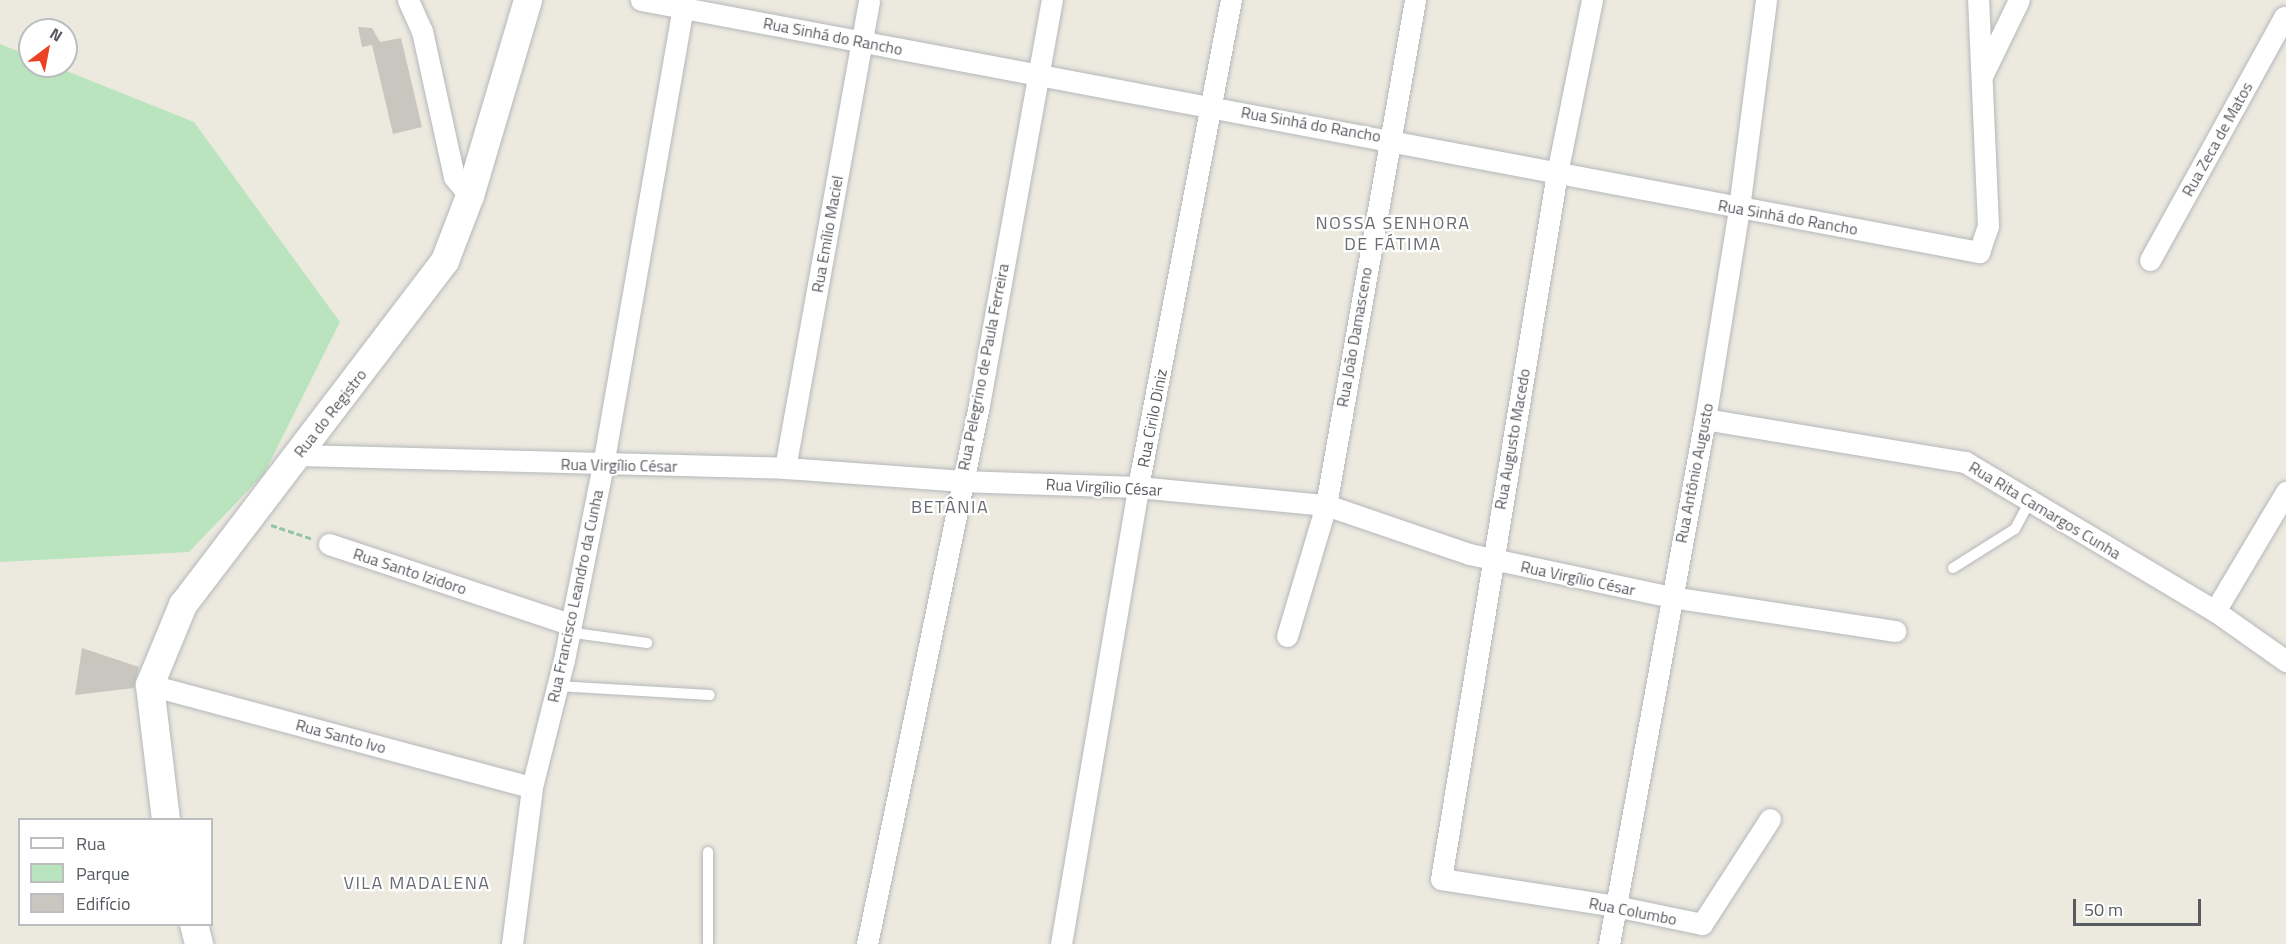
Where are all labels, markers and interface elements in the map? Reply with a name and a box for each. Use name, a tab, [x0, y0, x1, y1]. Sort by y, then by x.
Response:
street label: Rua Sinhá do Rancho	[762, 13, 904, 59]
north arrow	[18, 18, 78, 78]
text: N	[45, 21, 68, 48]
street label: Rua Zeca de Matos	[2178, 78, 2256, 200]
street label: Rua Sinhá do Rancho	[1240, 102, 1382, 146]
street label: Rua Emílio Maciel	[807, 174, 847, 294]
street label: Rua Sinhá do Rancho	[1717, 195, 1859, 239]
district label: NOSSA SENHORA DE FÁTIMA	[1315, 213, 1471, 256]
street label: Rua Pelegrino de Paula Ferreira	[954, 262, 1012, 472]
street label: Rua João Damasceno	[1332, 265, 1376, 409]
street label: Rua do Registro	[290, 365, 370, 461]
street label: Rua Cirilo Diniz	[1133, 367, 1171, 469]
street label: Rua Augusto Macedo	[1490, 367, 1534, 511]
street label: Rua Antônio Augusto	[1671, 401, 1717, 545]
street label: Rua Virgílio César	[560, 454, 678, 476]
street label: Rua Rita Camargos Cunha	[1966, 457, 2124, 563]
street label: Rua Virgílio César	[1045, 474, 1163, 500]
street label: Rua Francisco Leandro da Cunha	[543, 488, 607, 704]
district label: BETÂNIA	[911, 496, 989, 518]
street label: Rua Santo Izidoro	[351, 544, 469, 598]
street label: Rua Virgílio César	[1519, 556, 1637, 600]
street label: Rua Santo Ivo	[294, 715, 388, 757]
legend	[18, 818, 213, 926]
text: Rua	[76, 830, 106, 857]
text: Parque	[76, 860, 130, 887]
district label: VILA MADALENA	[343, 872, 491, 894]
scale bar	[2076, 887, 2204, 925]
text: Edifício	[76, 890, 130, 917]
street label: Rua Columbo	[1587, 893, 1679, 929]
text: 50 m	[2084, 896, 2123, 923]

